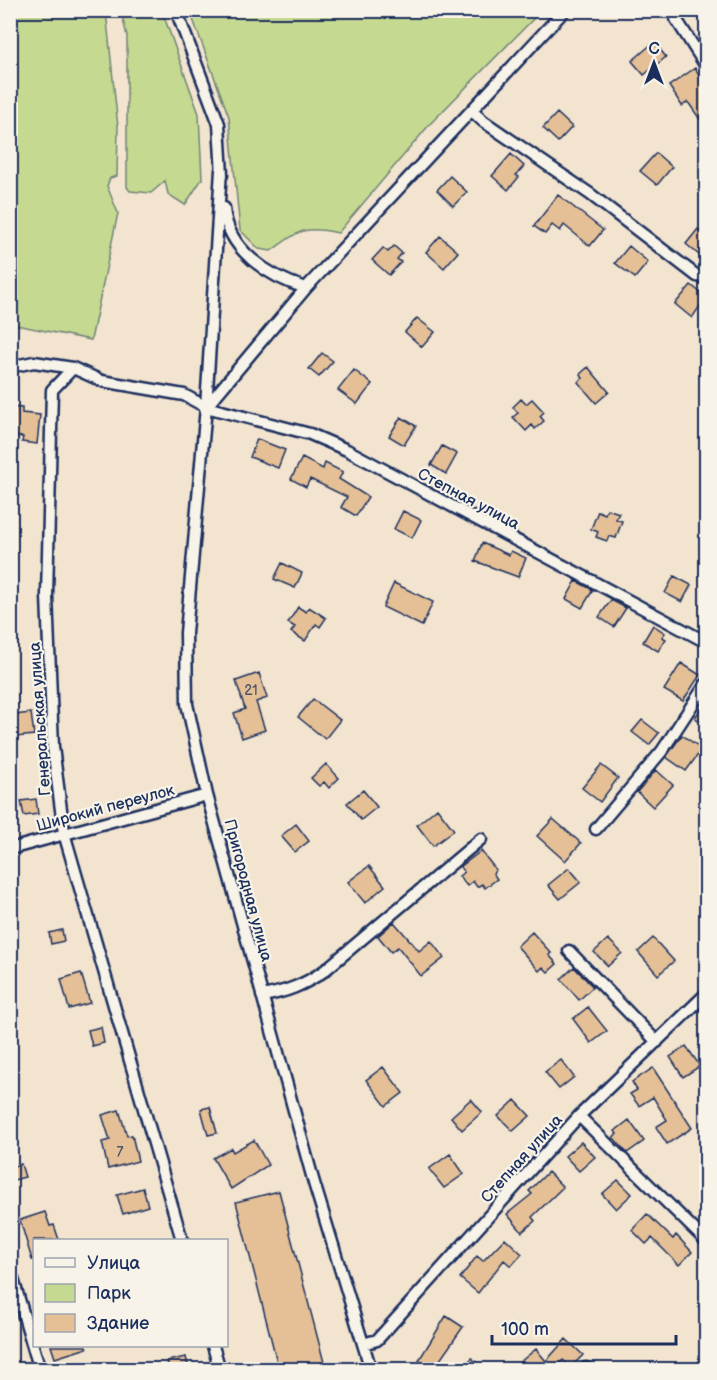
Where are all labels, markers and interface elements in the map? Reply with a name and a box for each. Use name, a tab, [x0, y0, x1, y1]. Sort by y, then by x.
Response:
north arrow	[624, 33, 684, 93]
text: С	[648, 40, 660, 59]
street label: Степная улица	[414, 465, 523, 534]
street label: Генеральская улица	[26, 641, 55, 796]
house number: 21	[244, 682, 258, 699]
street label: Широкий переулок	[34, 781, 177, 836]
street label: Пригородная улица	[219, 817, 276, 964]
street label: Степная улица	[477, 1110, 567, 1207]
house number: 7	[117, 1144, 124, 1161]
legend	[33, 1239, 228, 1347]
text: Улица	[87, 1253, 141, 1274]
text: Парк	[87, 1283, 131, 1304]
scale bar	[492, 1308, 676, 1346]
text: Здание	[87, 1313, 149, 1334]
text: 100 m	[501, 1319, 549, 1340]

